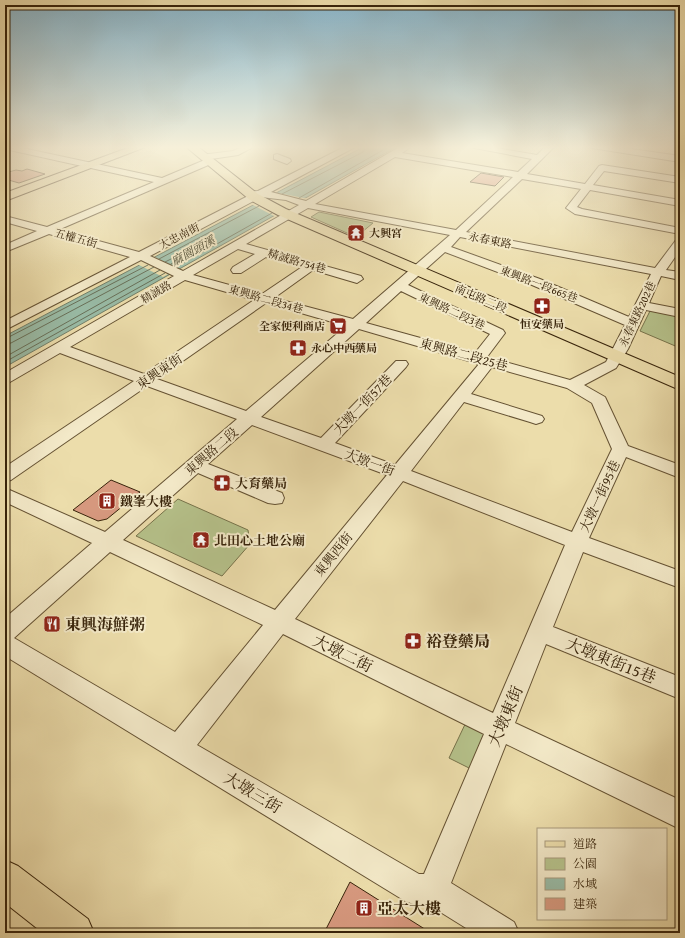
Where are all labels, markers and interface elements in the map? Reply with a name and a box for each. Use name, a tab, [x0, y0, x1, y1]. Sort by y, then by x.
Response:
street label: 大忠南街	[156, 219, 202, 253]
temple icon: 大興宮	[346, 223, 366, 243]
street label: 五權五街	[53, 225, 99, 251]
place label: 大興宮	[369, 225, 402, 241]
street label: 永春東路	[467, 228, 513, 252]
water label: 麻園頭溪	[168, 231, 220, 270]
street label: 精誠路754巷	[266, 245, 328, 277]
street label: 東興路一段665巷	[498, 262, 580, 306]
street label: 精誠路	[138, 277, 174, 307]
street label: 永春東路202巷	[615, 278, 659, 350]
street label: 南屯路二段	[453, 280, 509, 316]
street label: 東興路二段34巷	[227, 281, 305, 317]
street label: 東興路二段3巷	[416, 289, 488, 333]
pharmacy icon: 恒安藥局	[532, 296, 552, 316]
supermarket icon: 全家便利商店	[328, 316, 348, 336]
place label: 恒安藥局	[520, 316, 564, 332]
place label: 全家便利商店	[259, 318, 325, 334]
street label: 東興路二段25巷	[418, 334, 510, 375]
pharmacy icon: 永心中西藥局	[288, 338, 308, 358]
place label: 永心中西藥局	[311, 340, 377, 356]
street label: 東興東街	[132, 349, 186, 394]
street label: 大墩一街57巷	[329, 370, 396, 439]
street label: 東興路二段	[181, 423, 242, 480]
street label: 大墩一街	[342, 445, 398, 480]
street label: 大墩一街95巷	[574, 457, 624, 535]
pharmacy icon: 大育藥局	[212, 473, 232, 493]
place label: 大育藥局	[235, 474, 287, 493]
building icon: 鐵峯大樓	[97, 491, 117, 511]
place label: 鐵峯大樓	[120, 492, 172, 511]
street label: 東興西街	[310, 528, 357, 581]
temple icon: 北田心土地公廟	[191, 530, 211, 550]
place label: 北田心土地公廟	[214, 531, 305, 550]
place label: 東興海鮮粥	[65, 612, 145, 636]
restaurant icon: 東興海鮮粥	[42, 614, 62, 634]
street label: 大墩二街	[309, 628, 377, 678]
place label: 裕登藥局	[426, 629, 490, 653]
pharmacy icon: 裕登藥局	[403, 631, 423, 651]
street label: 大墩東街15巷	[562, 631, 660, 689]
street label: 大墩東街	[481, 682, 529, 750]
street label: 大墩三街	[219, 765, 287, 819]
legend	[537, 828, 667, 920]
text: 道路	[573, 835, 597, 852]
text: 公園	[573, 855, 597, 872]
text: 水域	[573, 875, 597, 892]
text: 建築	[573, 895, 597, 912]
place label: 亞太大樓	[377, 896, 441, 920]
building icon: 亞太大樓	[354, 898, 374, 918]

